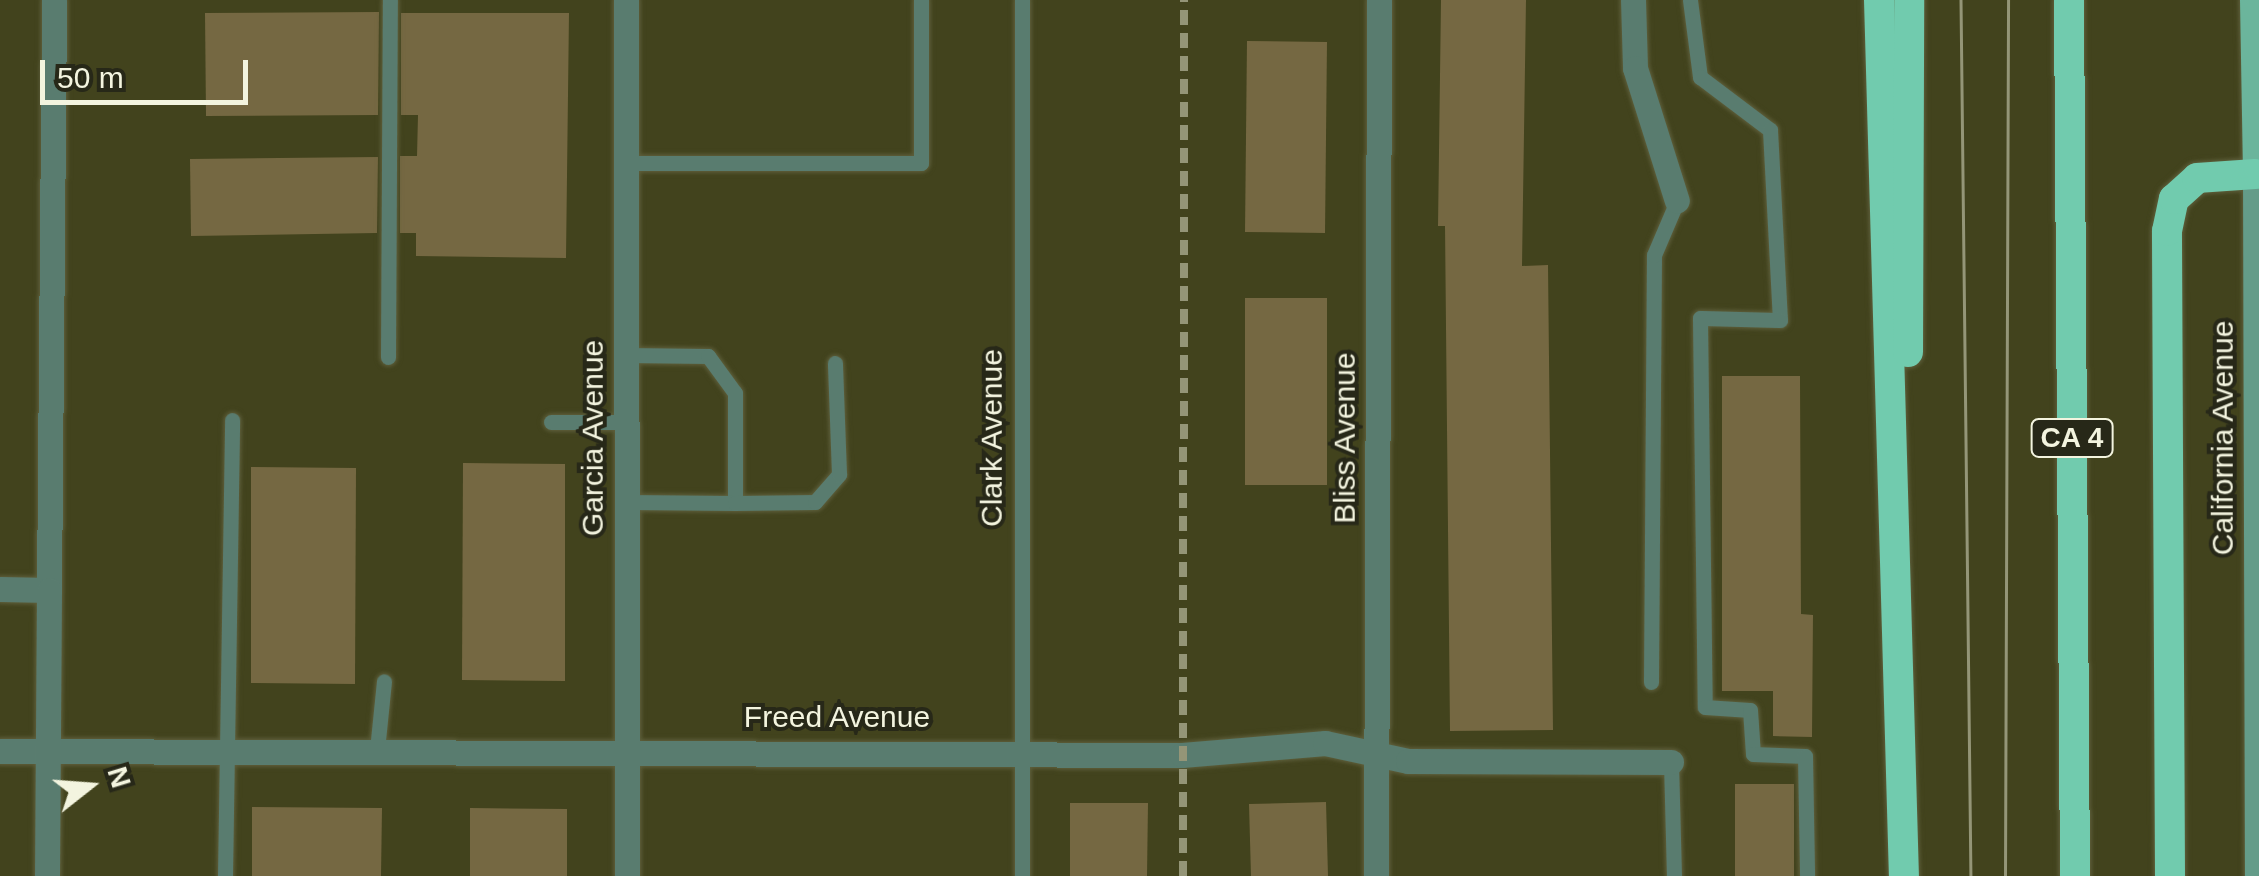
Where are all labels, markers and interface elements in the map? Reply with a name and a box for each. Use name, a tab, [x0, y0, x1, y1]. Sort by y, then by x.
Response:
scale bar	[45, 40, 252, 102]
text: 50 m	[57, 61, 124, 94]
street label: California Avenue	[2205, 320, 2241, 556]
street label: Garcia Avenue	[575, 339, 611, 537]
street label: Clark Avenue	[974, 348, 1010, 528]
street label: Bliss Avenue	[1327, 352, 1363, 524]
road number: CA 4	[2030, 415, 2114, 461]
street label: Freed Avenue	[743, 699, 931, 735]
north arrow	[40, 736, 140, 836]
text: N	[101, 763, 137, 791]

